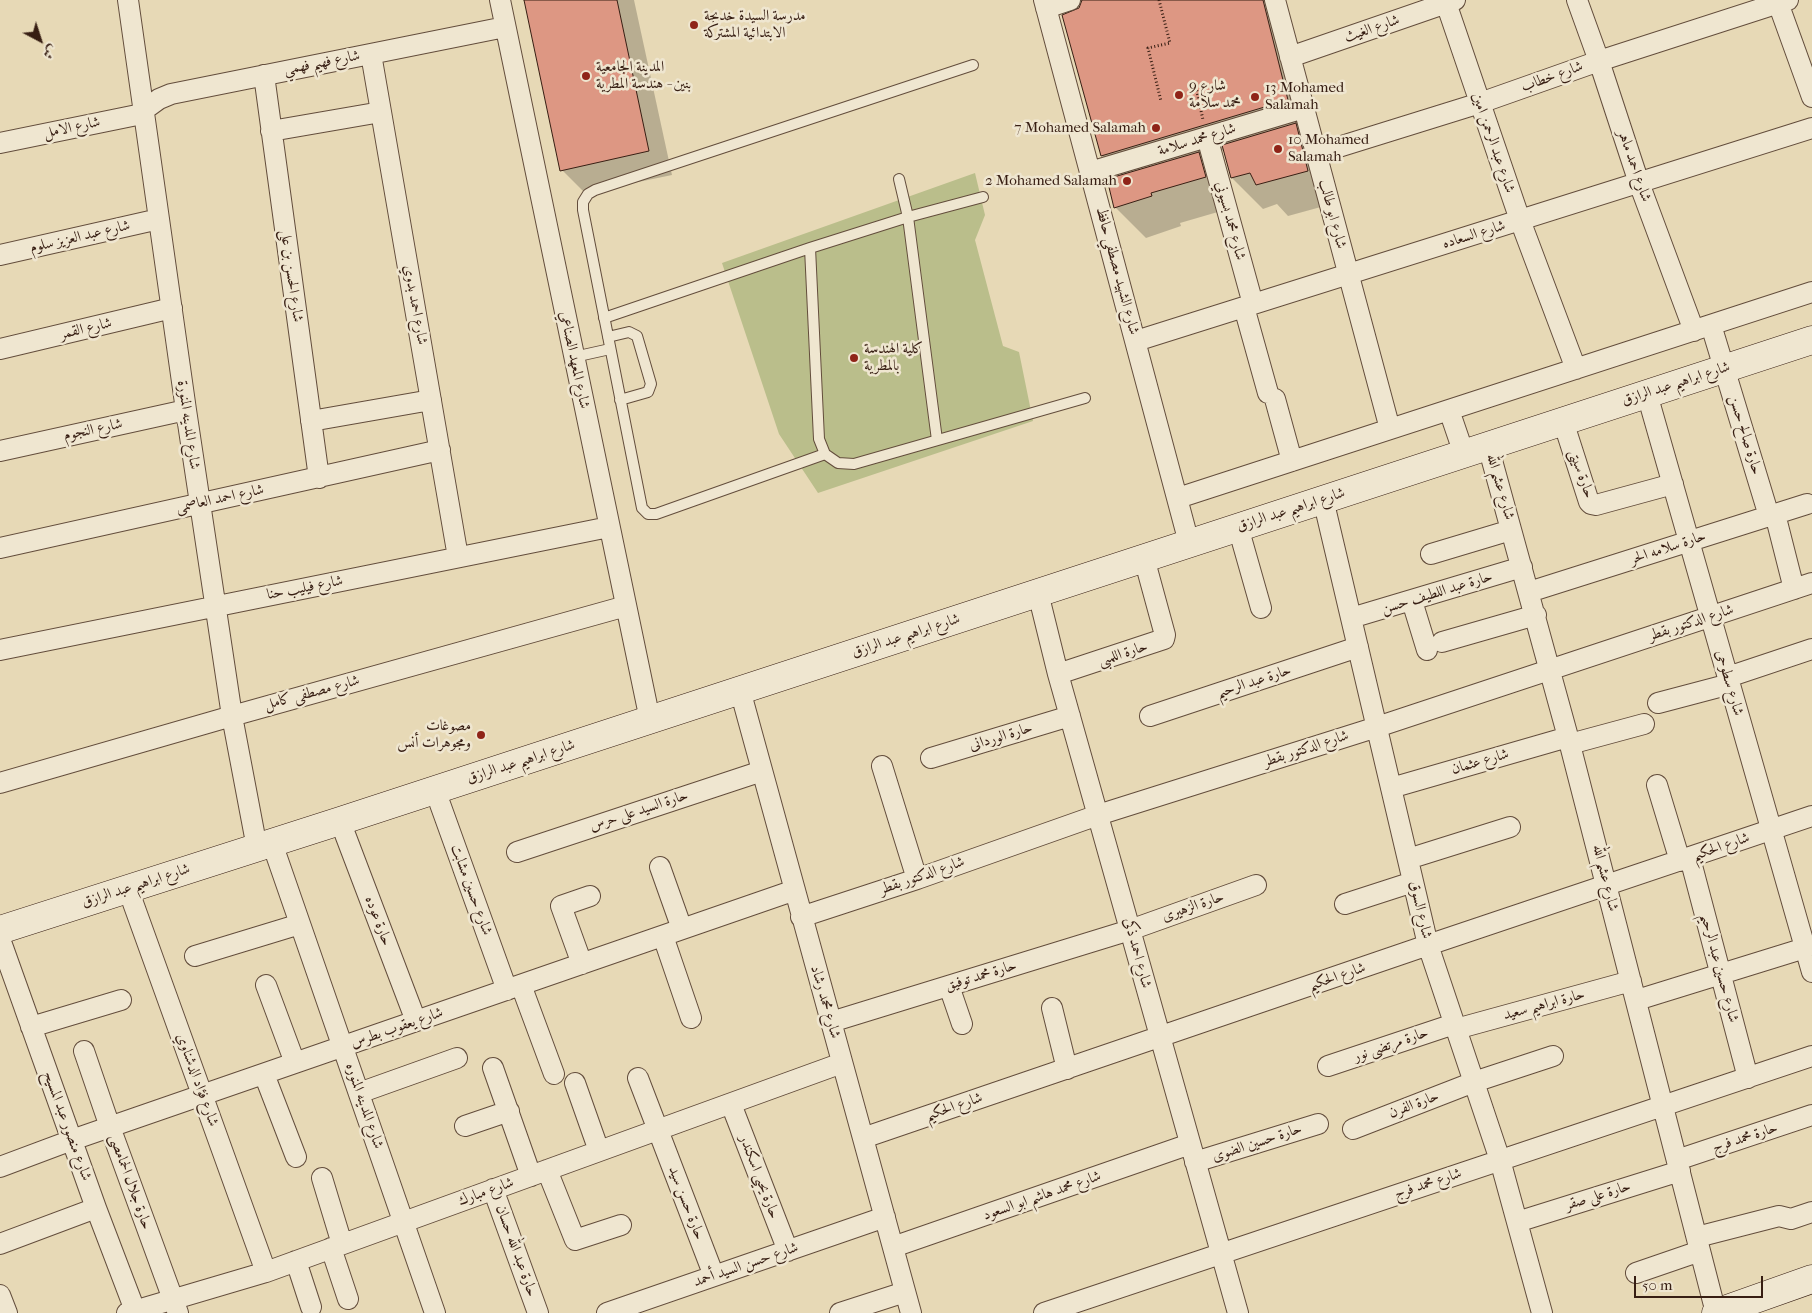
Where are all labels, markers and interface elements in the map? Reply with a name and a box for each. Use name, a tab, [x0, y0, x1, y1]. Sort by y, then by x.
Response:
place label: مدرسة السيدة خديجة الابتدائية المشتركة	[704, 7, 806, 42]
street label: شارع الغيث	[1342, 11, 1402, 47]
north arrow	[15, 15, 65, 65]
marker: مدرسة السيدة خديجة الابتدائية المشتركة	[688, 19, 700, 31]
text: ش	[39, 41, 61, 63]
street label: شارع فهيم فهمي	[282, 47, 362, 79]
street label: شارع خطاب	[1519, 57, 1585, 97]
place label: المدينة الجامعية بنين - هندسة المطرية	[596, 58, 691, 93]
marker: المدينة الجامعية بنين - هندسة المطرية	[580, 70, 592, 82]
place label: 9 شارع محمد سلامة	[1189, 77, 1241, 112]
place label: 13 Mohamed Salamah	[1265, 79, 1344, 114]
marker: 9 شارع محمد سلامة	[1173, 89, 1185, 101]
street label: شارع عبد الرحمن امين	[1467, 90, 1519, 196]
marker: 13 Mohamed Salamah	[1249, 91, 1261, 103]
street label: شارع الامل	[42, 113, 102, 143]
place label: 7 Mohamed Salamah	[1014, 119, 1146, 137]
street label: شارع محمد سلامة	[1156, 120, 1238, 160]
marker: 7 Mohamed Salamah	[1150, 122, 1162, 134]
street label: شارع احمد ماهر	[1613, 128, 1655, 204]
place label: 10 Mohamed Salamah	[1288, 131, 1369, 166]
marker: 10 Mohamed Salamah	[1272, 143, 1284, 155]
place label: 2 Mohamed Salamah	[985, 172, 1117, 190]
marker: 2 Mohamed Salamah	[1121, 175, 1133, 187]
street label: شارع ابو طالب	[1314, 177, 1350, 251]
street label: شارع محمد بسيوني	[1211, 180, 1249, 262]
street label: شارع الشهيد مصطفي حافظ	[1091, 205, 1143, 337]
street label: شارع عبد العزيز سلوم	[28, 217, 132, 257]
street label: شارع السعاده	[1440, 217, 1508, 253]
street label: شارع الحسن بن على	[276, 229, 306, 323]
street label: شارع احمد بدوي	[399, 264, 431, 346]
street label: شارع المعهد الصناعي	[555, 310, 593, 410]
street label: شارع القمر	[58, 314, 114, 344]
place label: كلية الهندسة بالمطرية	[864, 340, 923, 375]
marker: كلية الهندسة بالمطرية	[848, 352, 860, 364]
street label: شارع ابراهيم عبد الرازق	[1620, 358, 1732, 410]
street label: شارع المدينه المنورة	[173, 379, 203, 471]
street label: حارة صالح حسن	[1724, 393, 1766, 477]
street label: شارع النجوم	[62, 415, 124, 445]
street label: حارة سيتى	[1564, 447, 1598, 501]
street label: شارع عشم الله	[1482, 452, 1518, 522]
street label: شارع احمد العاصمى	[174, 481, 266, 517]
street label: شارع ابراهيم عبد الرازق	[1235, 484, 1347, 536]
street label: حارة سلامه الحر	[1628, 527, 1708, 569]
street label: حارة عبد اللطيف حسن	[1379, 568, 1495, 618]
street label: شارع فيليب حنا	[265, 572, 345, 604]
street label: شارع الدكتور بقطر	[1646, 601, 1736, 645]
street label: شارع ابراهيم عبد الرازق	[850, 610, 962, 662]
street label: حارة اللمبى	[1096, 638, 1150, 670]
street label: شارع سطوحى	[1711, 648, 1747, 718]
street label: حارة عبد الرحيم	[1214, 661, 1294, 703]
street label: شارع مصطفى كامل	[262, 672, 362, 714]
place label: مصوغات ومجوهرات أنس	[397, 717, 471, 752]
street label: حارة الوردانى	[967, 719, 1035, 755]
street label: شارع الدكتور بقطر	[1261, 727, 1351, 771]
marker: مصوغات ومجوهرات أنس	[475, 729, 487, 741]
street label: شارع ابراهيم عبد الرازق	[465, 736, 577, 788]
street label: شارع عثمان	[1449, 745, 1511, 779]
street label: حارة السيد على حرس	[587, 787, 691, 835]
street label: شارع الحكيم	[1690, 829, 1752, 865]
street label: شارع حسين مشابت	[446, 842, 496, 938]
street label: شارع عشم الله	[1588, 843, 1622, 913]
street label: شارع الدكتور بقطر	[877, 853, 967, 899]
street label: شارع ابراهيم عبد الرازق	[80, 860, 192, 912]
street label: شارع السوق	[1405, 879, 1435, 941]
street label: حارة الزهيرى	[1160, 888, 1226, 926]
street label: حارة عوده	[360, 894, 396, 948]
street label: شارع حسين عبد الرحيم	[1696, 911, 1742, 1025]
street label: شارع احمد ذكى	[1119, 916, 1155, 990]
street label: حارة محمد توفيق	[943, 957, 1019, 995]
street label: شارع الحكيم	[1306, 959, 1368, 995]
street label: شارع محمد رشاد	[806, 963, 844, 1041]
street label: حارة ابراهيم سعيد	[1501, 985, 1587, 1025]
street label: شارع يعقوب بطرس	[348, 1004, 446, 1052]
street label: حارة مرتضى نور	[1351, 1024, 1431, 1066]
street label: شارع فؤاد الدشناوي	[172, 1031, 222, 1129]
street label: شارع المدينه المنوره	[341, 1061, 387, 1151]
street label: شارع منصور عبد المسيح	[39, 1069, 95, 1183]
street label: حارة الفرن	[1386, 1087, 1442, 1123]
street label: شارع الحكيم	[923, 1089, 985, 1125]
street label: حارة محمد فرج	[1710, 1119, 1780, 1157]
street label: حارة حسين الضوى	[1210, 1120, 1304, 1166]
street label: حارة جلال الحمامصى	[104, 1132, 156, 1232]
street label: حارة يحيى اسكندر	[735, 1133, 783, 1221]
street label: حارة حسن سيد	[664, 1164, 708, 1242]
street label: شارع محمد فرج	[1392, 1165, 1464, 1203]
street label: شارع محمد هاشم ابو السعود	[981, 1167, 1103, 1225]
street label: شارع مبارك	[456, 1174, 516, 1210]
street label: حارة على صقر	[1563, 1178, 1633, 1214]
street label: حارة عبد الله حسان	[491, 1203, 541, 1299]
street label: شارع حسن السيد أحمد	[691, 1239, 801, 1291]
scale bar	[1637, 1266, 1766, 1298]
text: 50 m	[1642, 1276, 1672, 1294]

